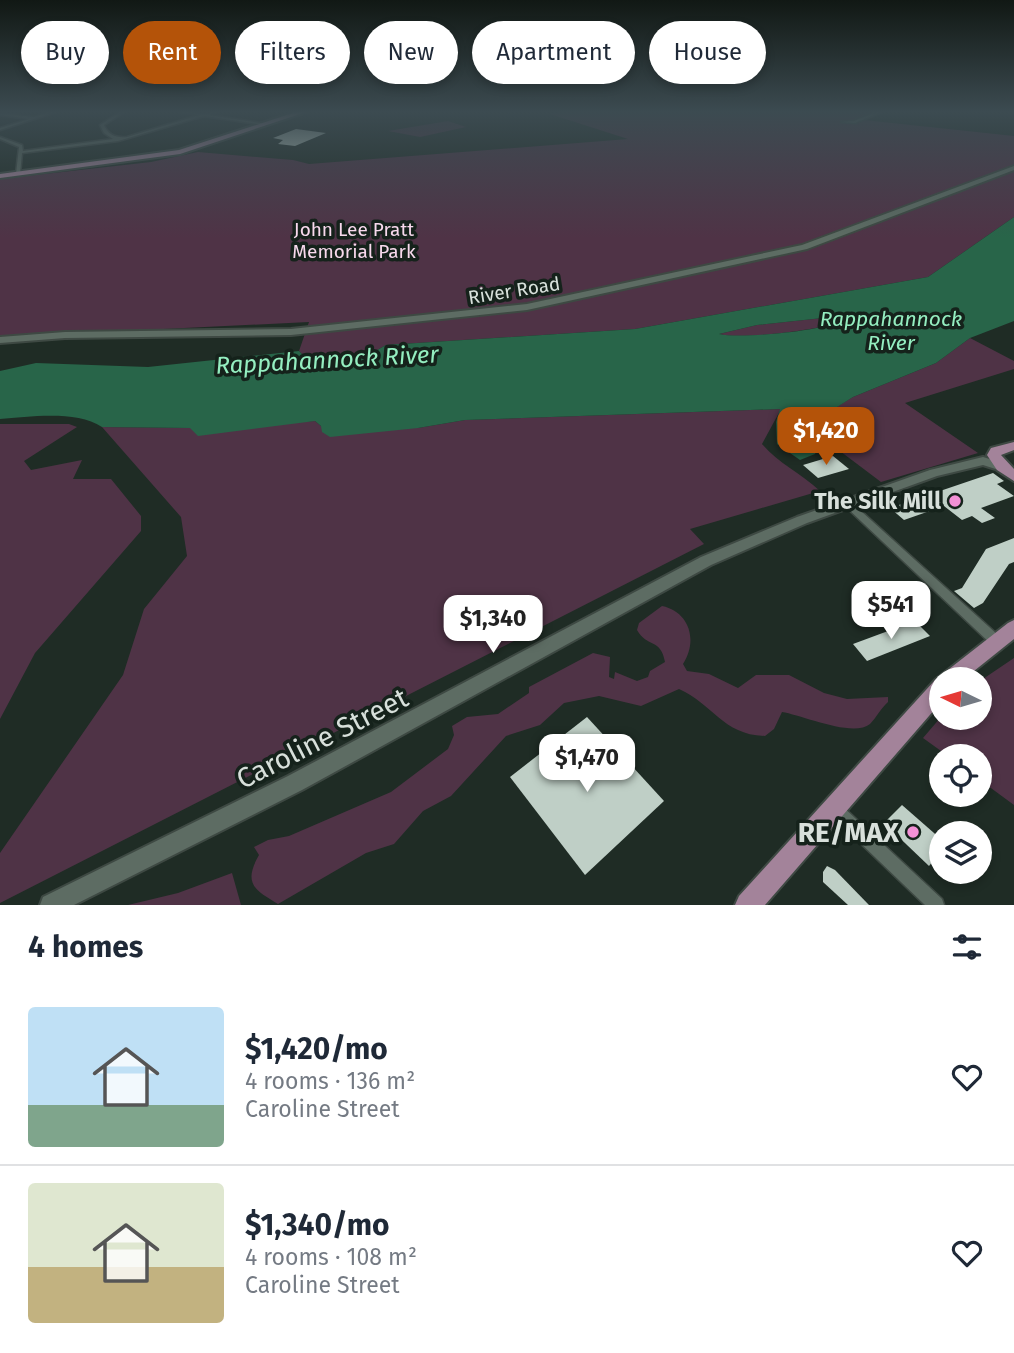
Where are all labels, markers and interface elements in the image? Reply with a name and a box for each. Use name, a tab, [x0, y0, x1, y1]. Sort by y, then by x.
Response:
chip: Buy	[21, 21, 109, 84]
chip: Rent	[123, 21, 221, 84]
chip: Filters	[235, 21, 350, 84]
chip: New	[364, 21, 458, 84]
chip: Apartment	[472, 21, 635, 84]
chip: House	[649, 21, 766, 84]
park label: John Lee Pratt Memorial Park	[292, 218, 416, 263]
street label: River Road	[467, 272, 562, 309]
water label: Rappahannock River	[820, 306, 962, 356]
water label: Rappahannock River	[215, 340, 440, 380]
pin: $1,420	[769, 407, 883, 467]
text: $1,420	[793, 416, 859, 444]
place label: The Silk Mill	[814, 487, 941, 515]
marker: The Silk Mill	[947, 493, 963, 509]
pin: $541	[850, 582, 932, 641]
text: $541	[868, 590, 914, 618]
pin: $1,340	[436, 596, 550, 655]
text: $1,340	[460, 604, 526, 632]
north arrow	[929, 667, 992, 730]
map controls	[929, 667, 992, 884]
street label: Caroline Street	[231, 681, 414, 796]
pin: $1,470	[530, 734, 644, 794]
text: $1,470	[555, 743, 619, 771]
button: locate	[929, 744, 992, 807]
place label: RE/MAX	[798, 816, 900, 849]
button: layers	[929, 821, 992, 884]
marker: RE/MAX	[905, 824, 921, 840]
icon: filters	[948, 928, 986, 966]
text: 4 homes	[28, 929, 143, 965]
text: $1,420/mo	[245, 1031, 388, 1067]
icon: home	[84, 1035, 168, 1119]
icon: heart	[948, 1058, 986, 1096]
text: 4 rooms · 136 m²	[245, 1067, 415, 1095]
text: Caroline Street	[245, 1095, 400, 1123]
text: $1,340/mo	[245, 1207, 390, 1243]
icon: home	[84, 1211, 168, 1295]
icon: heart	[948, 1234, 986, 1272]
text: 4 rooms · 108 m²	[245, 1243, 417, 1271]
text: Caroline Street	[245, 1271, 400, 1299]

